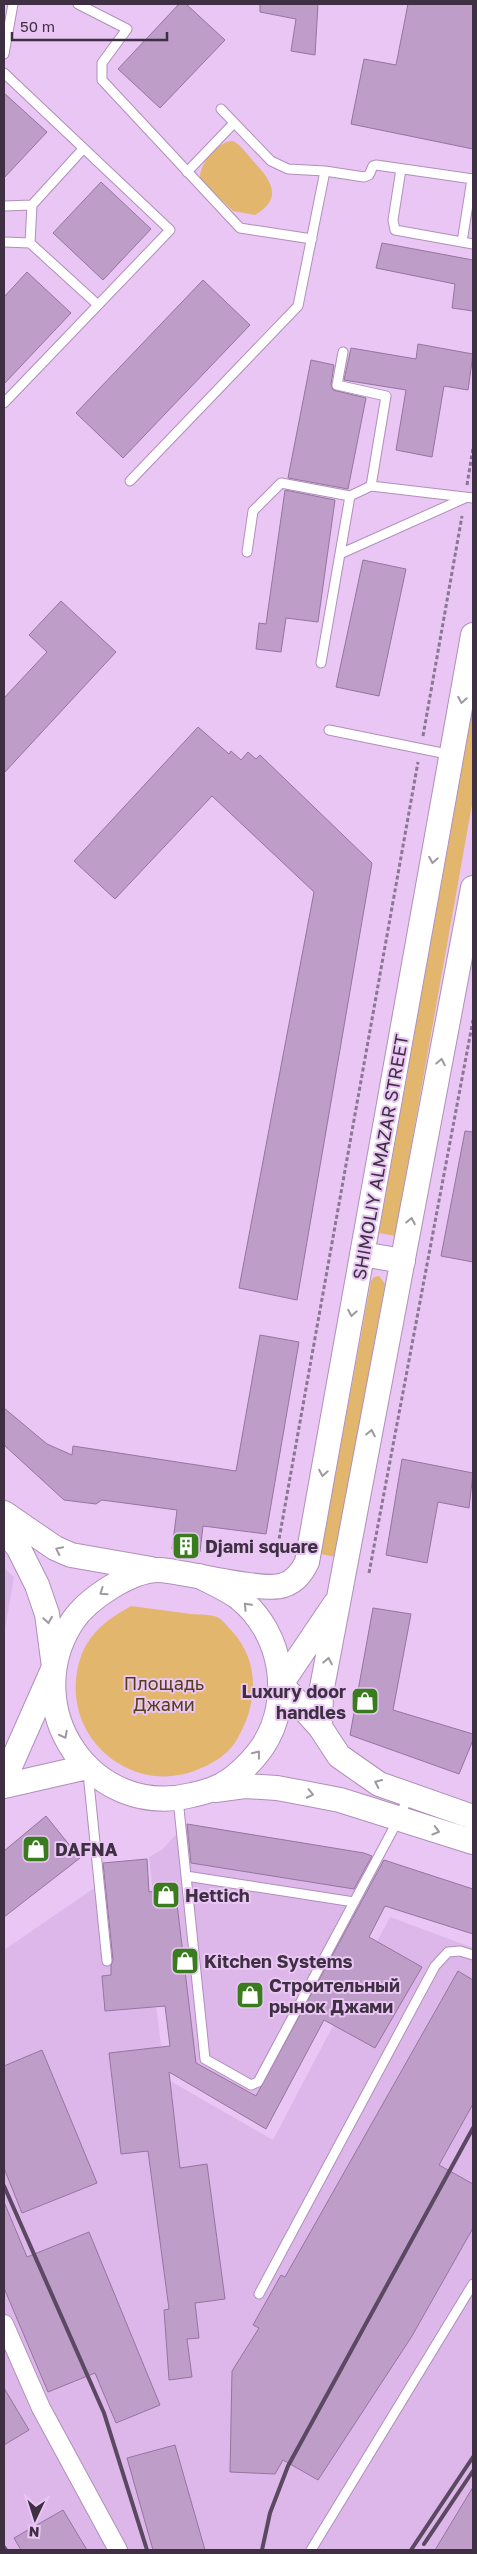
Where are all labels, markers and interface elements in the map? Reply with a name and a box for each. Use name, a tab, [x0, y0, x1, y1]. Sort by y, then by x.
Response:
scale bar	[12, 10, 168, 42]
text: 50 m	[20, 17, 55, 35]
one-way arrow	[457, 695, 467, 704]
one-way arrow	[428, 855, 438, 864]
street label: SHIMOLIY ALMAZAR STREET	[348, 1032, 412, 1282]
one-way arrow	[435, 1057, 445, 1066]
one-way arrow	[405, 1217, 415, 1226]
one-way arrow	[347, 1308, 357, 1317]
one-way arrow	[366, 1428, 376, 1437]
one-way arrow	[319, 1468, 329, 1477]
building icon: Djami square	[171, 1531, 201, 1561]
place label: Djami square	[205, 1535, 318, 1557]
one-way arrow	[55, 1545, 64, 1556]
one-way arrow	[99, 1586, 109, 1595]
one-way arrow	[244, 1602, 253, 1611]
one-way arrow	[42, 1617, 53, 1625]
one-way arrow	[322, 1657, 332, 1665]
park label: Площадь Джами	[124, 1672, 204, 1715]
place label: Luxury door handles	[242, 1680, 346, 1723]
shop icon: Luxury door handles	[350, 1686, 380, 1716]
one-way arrow	[58, 1730, 69, 1739]
one-way arrow	[251, 1750, 260, 1759]
one-way arrow	[374, 1779, 383, 1789]
one-way arrow	[305, 1788, 314, 1799]
one-way arrow	[432, 1826, 440, 1836]
shop icon: DAFNA	[21, 1834, 51, 1864]
place label: DAFNA	[55, 1838, 118, 1860]
shop icon: Hettich	[151, 1880, 181, 1910]
place label: Hettich	[185, 1884, 250, 1906]
shop icon: Kitchen Systems	[170, 1946, 200, 1976]
place label: Kitchen Systems	[204, 1950, 353, 1972]
place label: Строительный рынок Джами	[269, 1974, 400, 2017]
shop icon: Строительный рынок Джами	[235, 1980, 265, 2010]
north arrow	[10, 2494, 60, 2544]
text: N	[28, 2524, 40, 2541]

